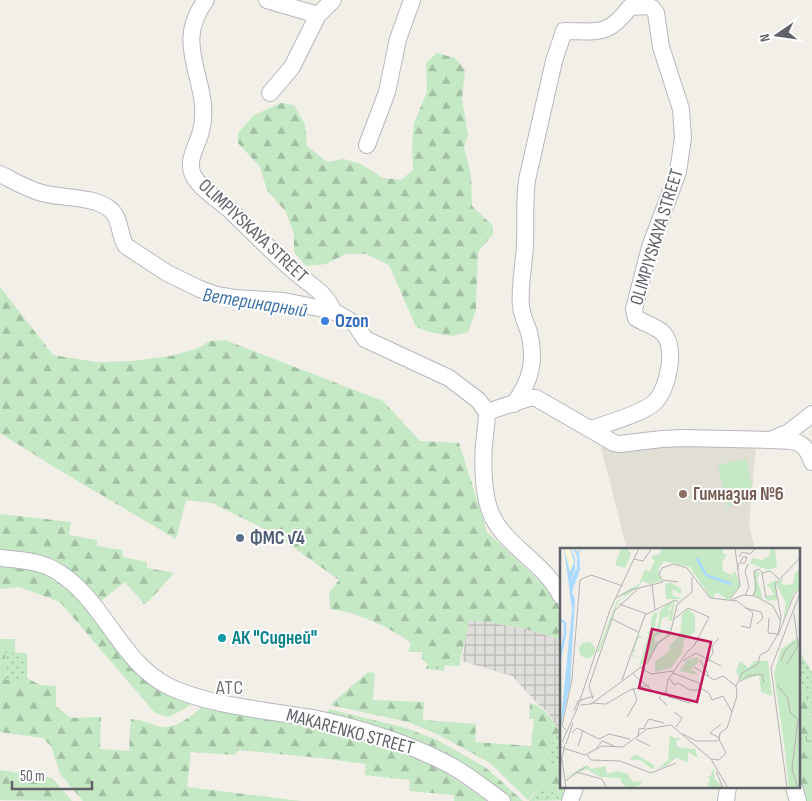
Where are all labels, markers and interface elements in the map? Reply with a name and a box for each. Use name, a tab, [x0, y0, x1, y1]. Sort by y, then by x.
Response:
north arrow	[752, 10, 802, 60]
text: N	[756, 32, 774, 43]
street label: OLIMPIYSKAYA STREET	[625, 166, 689, 308]
street label: OLIMPIYSKAYA STREET	[193, 174, 313, 288]
water label: Ветеринарный	[201, 283, 310, 323]
place label: Ozon	[335, 310, 369, 333]
marker: Ozon	[319, 315, 331, 327]
place label: Гимназия №6	[693, 483, 784, 506]
marker: Гимназия №6	[677, 488, 689, 500]
place label: ФМС √4	[250, 527, 305, 550]
marker: ФМС √4	[234, 532, 246, 544]
inset map	[560, 548, 800, 788]
place label: АК "Сидней"	[231, 627, 317, 650]
marker: АК "Сидней"	[216, 632, 228, 644]
district label: АТС	[215, 676, 244, 700]
street label: MAKARENKO STREET	[284, 704, 417, 760]
scale bar	[12, 758, 92, 790]
text: 50 m	[20, 767, 45, 786]

